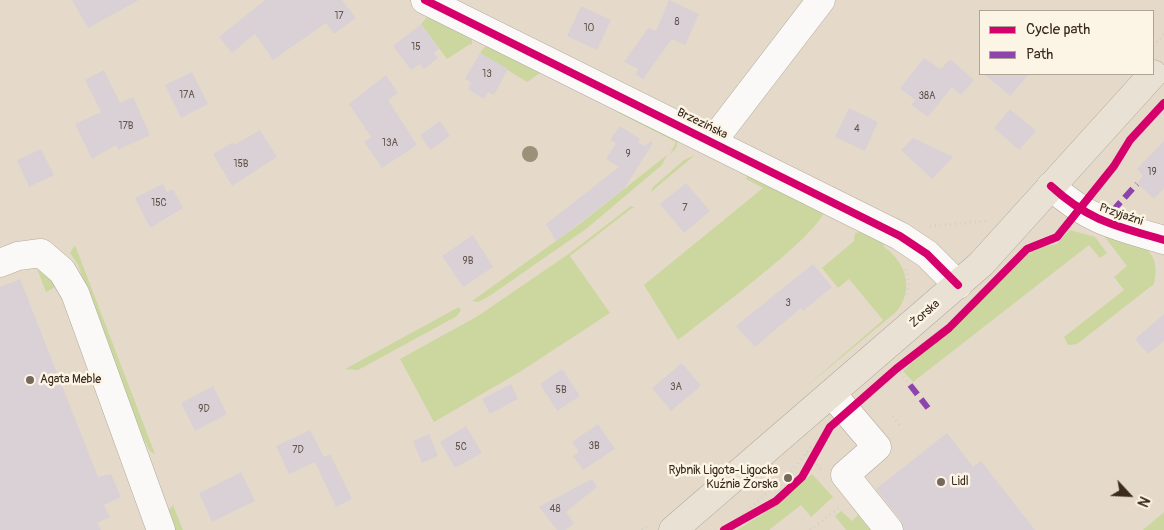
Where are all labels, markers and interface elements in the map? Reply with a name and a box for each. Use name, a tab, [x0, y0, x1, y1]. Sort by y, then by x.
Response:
house number: 17	[334, 10, 344, 22]
legend	[979, 10, 1154, 75]
house number: 8	[674, 16, 680, 28]
text: Cycle path	[1026, 20, 1090, 39]
house number: 10	[584, 22, 594, 34]
house number: 15	[411, 41, 421, 53]
text: Path	[1026, 45, 1053, 64]
house number: 13	[482, 68, 492, 80]
house number: 17A	[179, 89, 195, 101]
house number: 38A	[918, 90, 936, 102]
street label: Brzezińska	[674, 106, 730, 142]
house number: 17B	[119, 120, 133, 132]
house number: 4	[854, 123, 860, 135]
house number: 13A	[382, 137, 398, 149]
house number: 9	[625, 148, 631, 160]
house number: 15B	[234, 158, 248, 170]
house number: 19	[1147, 166, 1157, 178]
house number: 15C	[151, 197, 167, 209]
street label: Przyjaźni	[1097, 201, 1145, 229]
house number: 7	[682, 202, 688, 214]
house number: 9B	[463, 255, 473, 267]
house number: 3	[785, 297, 791, 309]
street label: Żorska	[907, 297, 943, 331]
place label: Agata Meble	[40, 373, 101, 387]
marker: Agata Meble	[24, 374, 36, 386]
house number: 3A	[670, 381, 682, 393]
house number: 5B	[555, 384, 567, 396]
house number: 9D	[198, 403, 210, 415]
house number: 3B	[588, 440, 600, 452]
house number: 5C	[455, 441, 467, 453]
house number: 7D	[292, 444, 304, 456]
place label: Rybnik Ligota-Ligocka Kuźnia Żorska	[669, 464, 778, 492]
north arrow	[1104, 470, 1154, 520]
marker: Rybnik Ligota-Ligocka Kuźnia Żorska	[782, 472, 794, 484]
place label: Lidl	[951, 475, 969, 489]
marker: Lidl	[935, 476, 947, 488]
text: N	[1133, 494, 1153, 509]
house number: 48	[550, 503, 560, 515]

